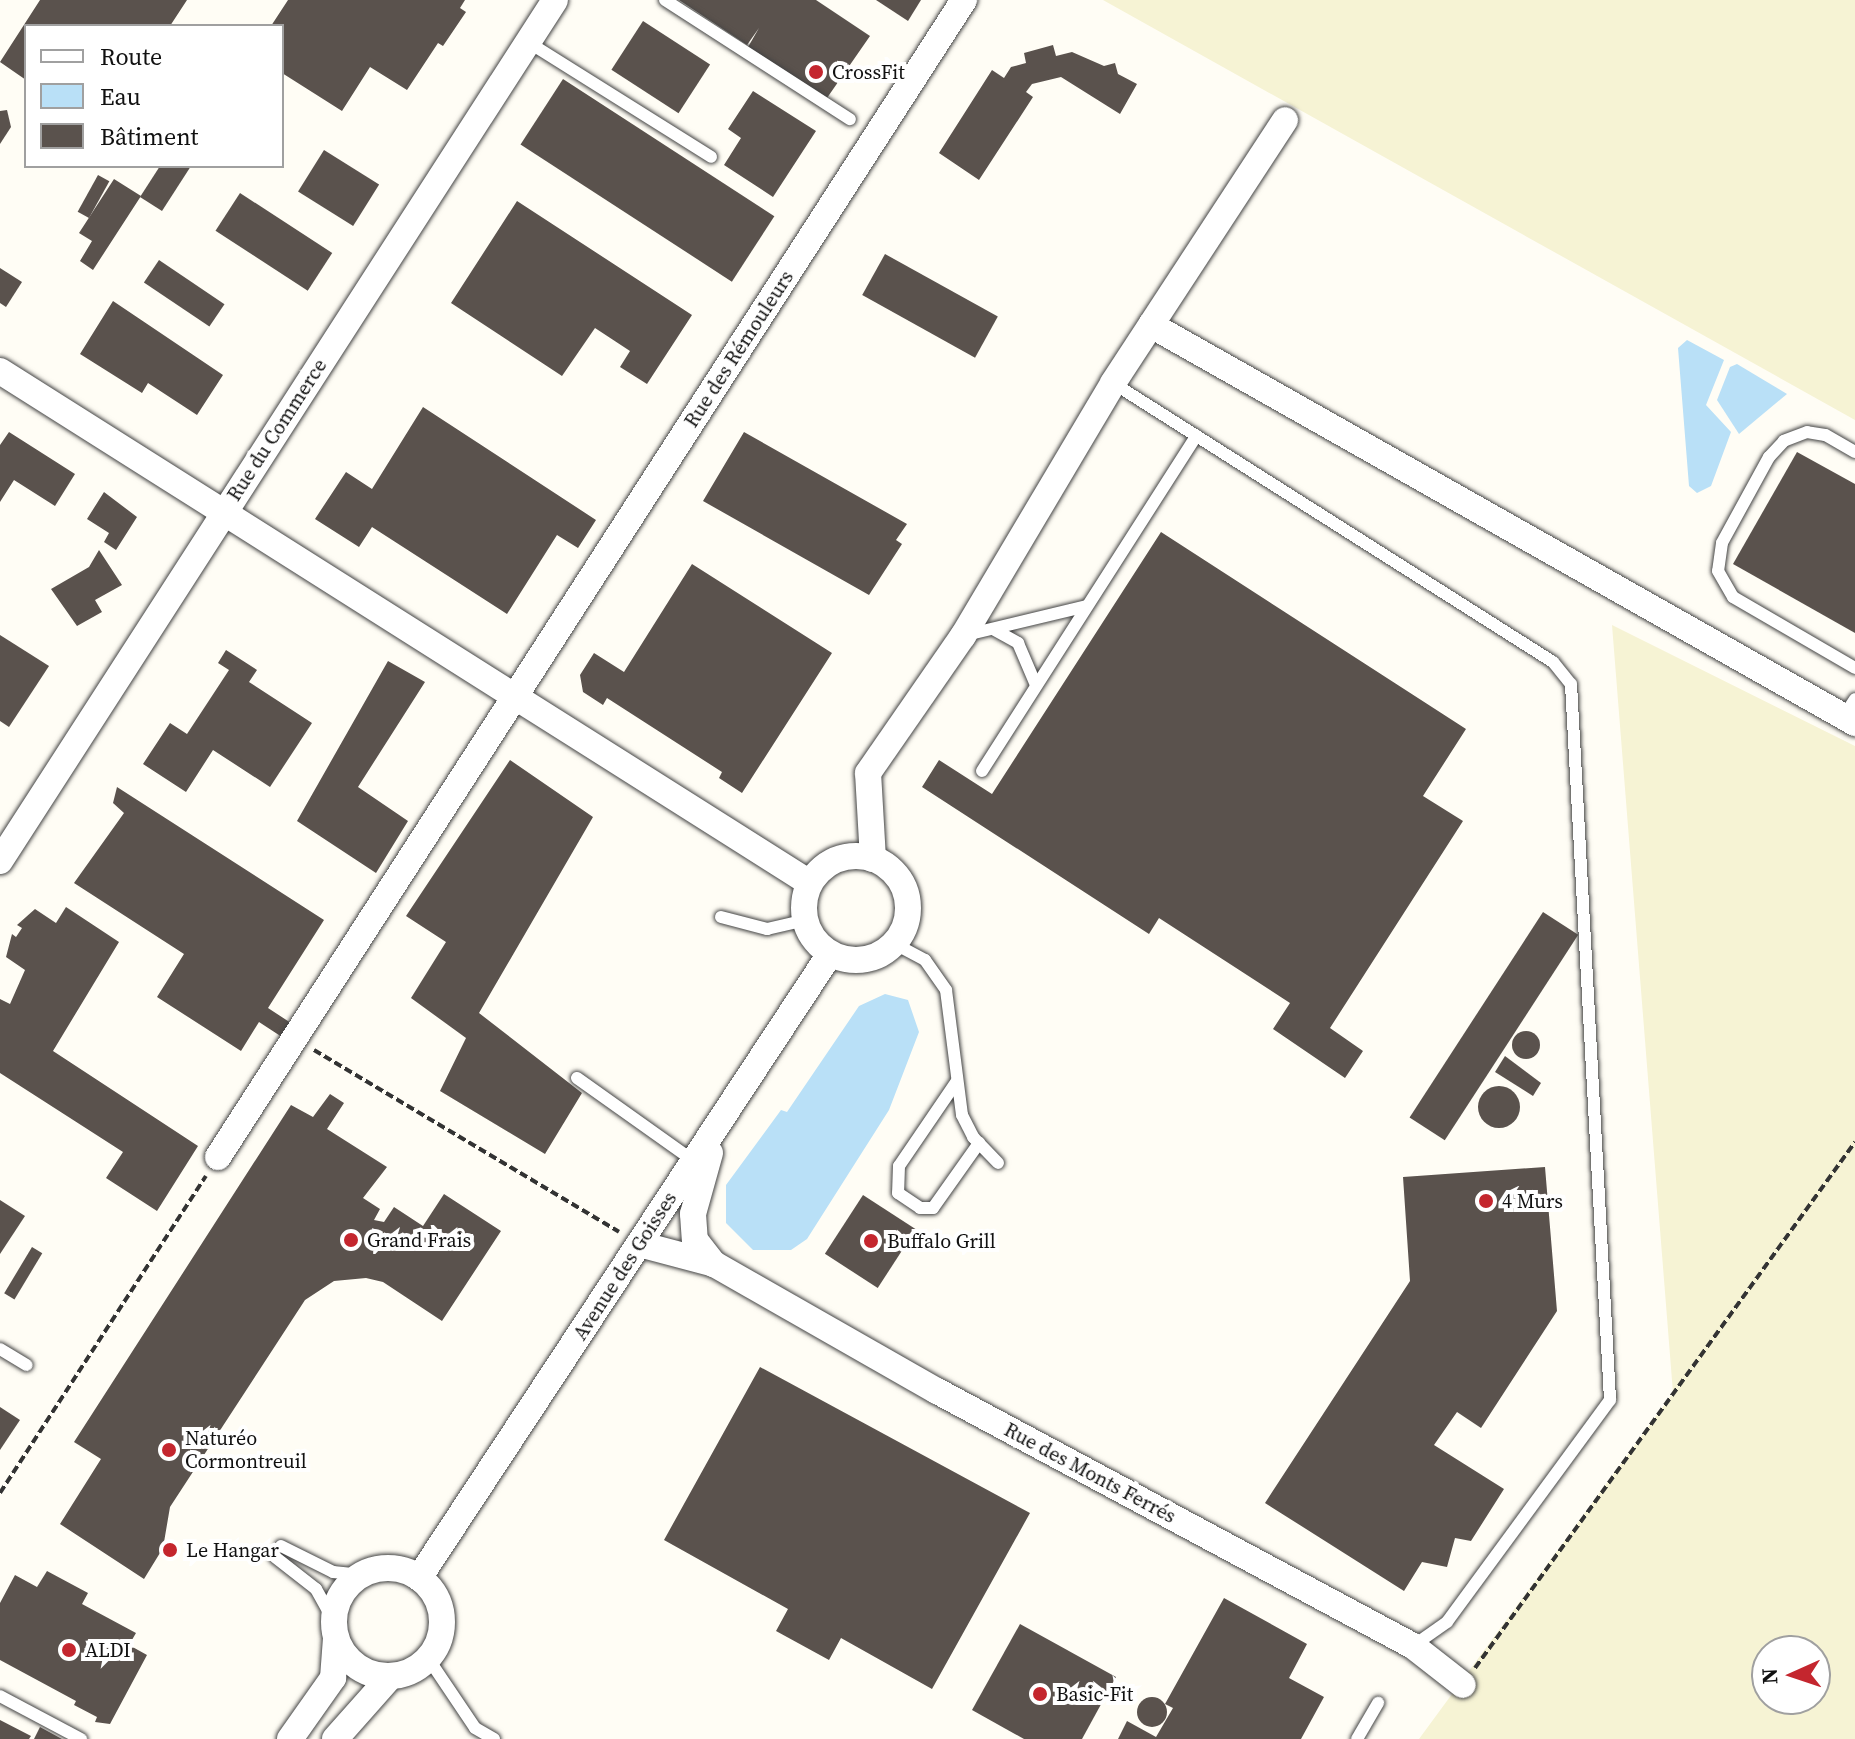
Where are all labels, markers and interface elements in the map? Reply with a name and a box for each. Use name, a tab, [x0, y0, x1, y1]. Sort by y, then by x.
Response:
legend	[24, 24, 284, 168]
text: Route	[100, 40, 162, 73]
place label: CrossFit	[832, 60, 905, 84]
marker: CrossFit	[807, 63, 825, 81]
text: Eau	[100, 80, 141, 113]
text: Bâtiment	[100, 120, 198, 153]
street label: Rue des Rémouleurs	[679, 266, 799, 432]
street label: Rue du Commerce	[222, 354, 332, 506]
street label: Avenue des Goisses	[568, 1187, 682, 1345]
place label: 4 Murs	[1502, 1189, 1563, 1213]
marker: 4 Murs	[1477, 1192, 1495, 1210]
place label: Grand Frais	[367, 1228, 471, 1252]
place label: Buffalo Grill	[887, 1229, 996, 1253]
marker: Grand Frais	[342, 1231, 360, 1249]
marker: Buffalo Grill	[862, 1232, 880, 1250]
street label: Rue des Monts Ferrés	[1000, 1418, 1180, 1528]
place label: Naturéo Cormontreuil	[185, 1426, 307, 1473]
marker: Naturéo Cormontreuil	[160, 1441, 178, 1459]
place label: Le Hangar	[186, 1538, 279, 1562]
marker: Le Hangar	[161, 1541, 179, 1559]
north arrow	[1751, 1635, 1831, 1715]
place label: ALDI	[85, 1638, 131, 1662]
marker: ALDI	[60, 1641, 78, 1659]
text: N	[1754, 1667, 1784, 1685]
place label: Basic-Fit	[1056, 1682, 1133, 1706]
marker: Basic-Fit	[1031, 1685, 1049, 1703]

